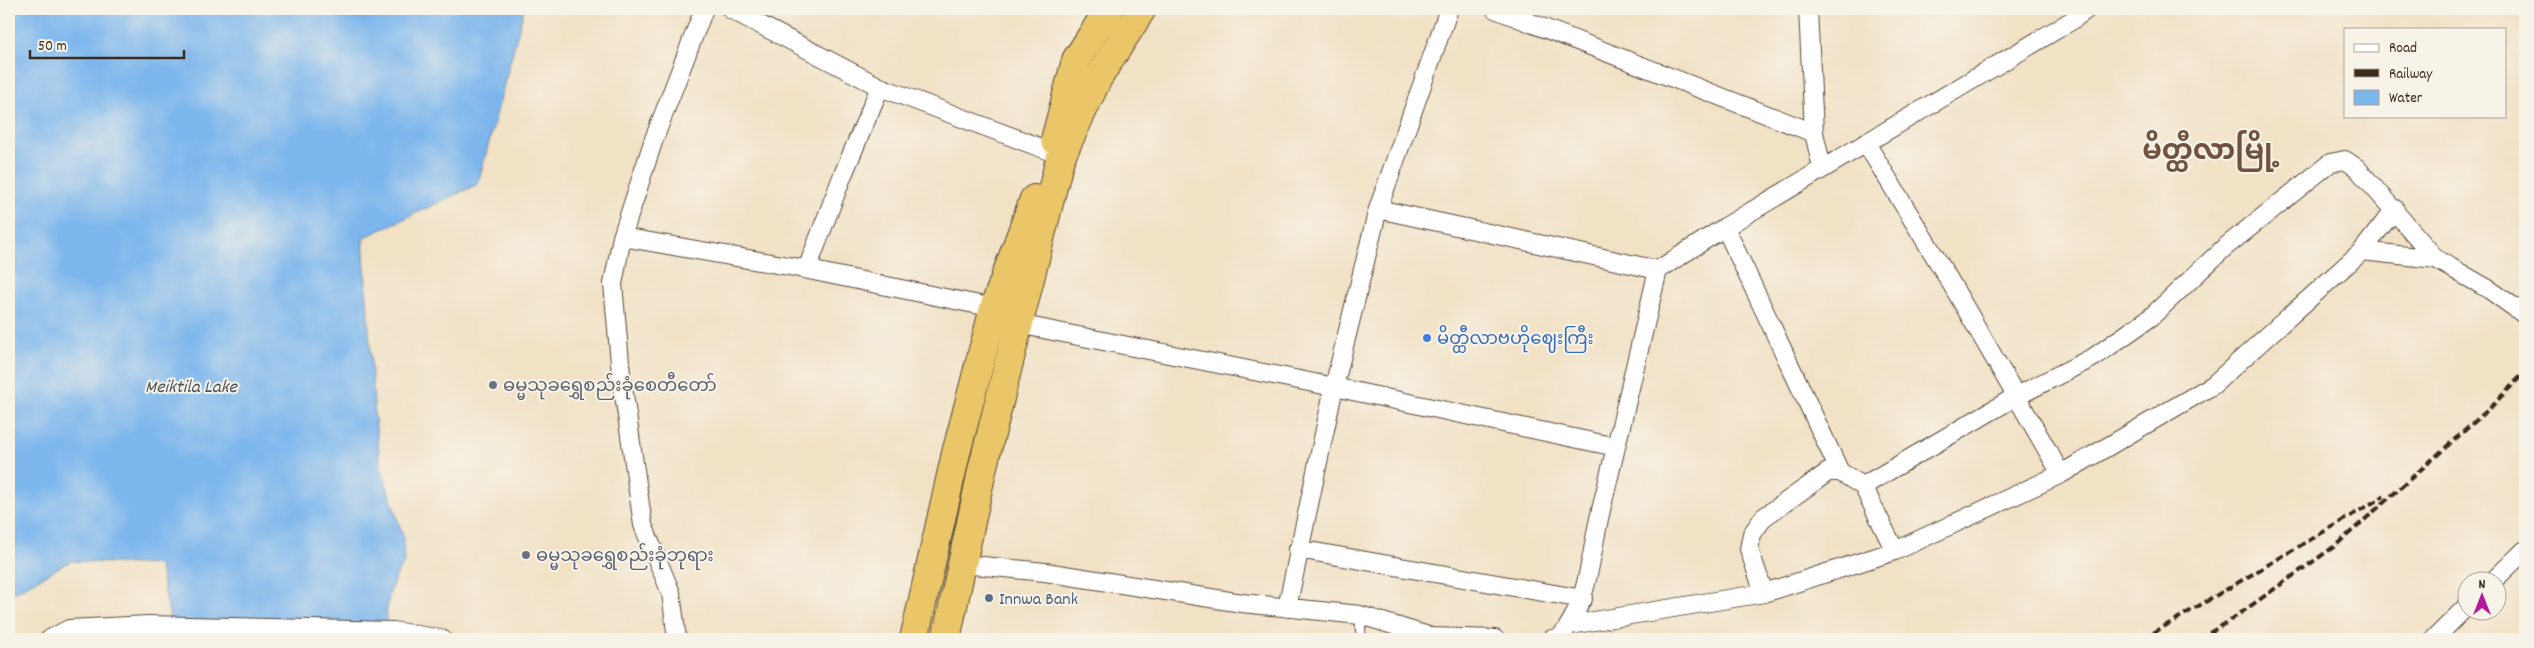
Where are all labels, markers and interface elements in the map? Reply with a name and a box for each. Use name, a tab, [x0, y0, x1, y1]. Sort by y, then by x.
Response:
scale bar	[30, 28, 184, 60]
legend	[2344, 28, 2506, 118]
text: 50 m	[38, 36, 67, 58]
text: Road	[2389, 38, 2417, 60]
text: Railway	[2389, 64, 2433, 86]
text: Water	[2389, 88, 2423, 110]
district label: မိတ္ထီလာမြို့	[2142, 130, 2280, 174]
place label: မိတ္ထီလာဗဟိုဈေးကြီး	[1437, 324, 1594, 353]
marker: မိတ္ထီလာဗဟိုဈေးကြီး	[1421, 332, 1433, 344]
place label: ဓမ္မသုခရွှေစည်းခုံစေတီတော်	[503, 371, 717, 400]
water label: Meiktila Lake	[145, 375, 239, 402]
marker: ဓမ္မသုခရွှေစည်းခုံစေတီတော်	[487, 379, 499, 391]
place label: ဓမ္မသုခရွှေစည်းခုံဘုရား	[536, 542, 714, 570]
marker: ဓမ္မသုခရွှေစည်းခုံဘုရား	[520, 549, 532, 561]
north arrow	[2456, 570, 2506, 620]
text: N	[2479, 575, 2486, 595]
place label: Innwa Bank	[999, 588, 1078, 613]
marker: Innwa Bank	[983, 592, 995, 604]

